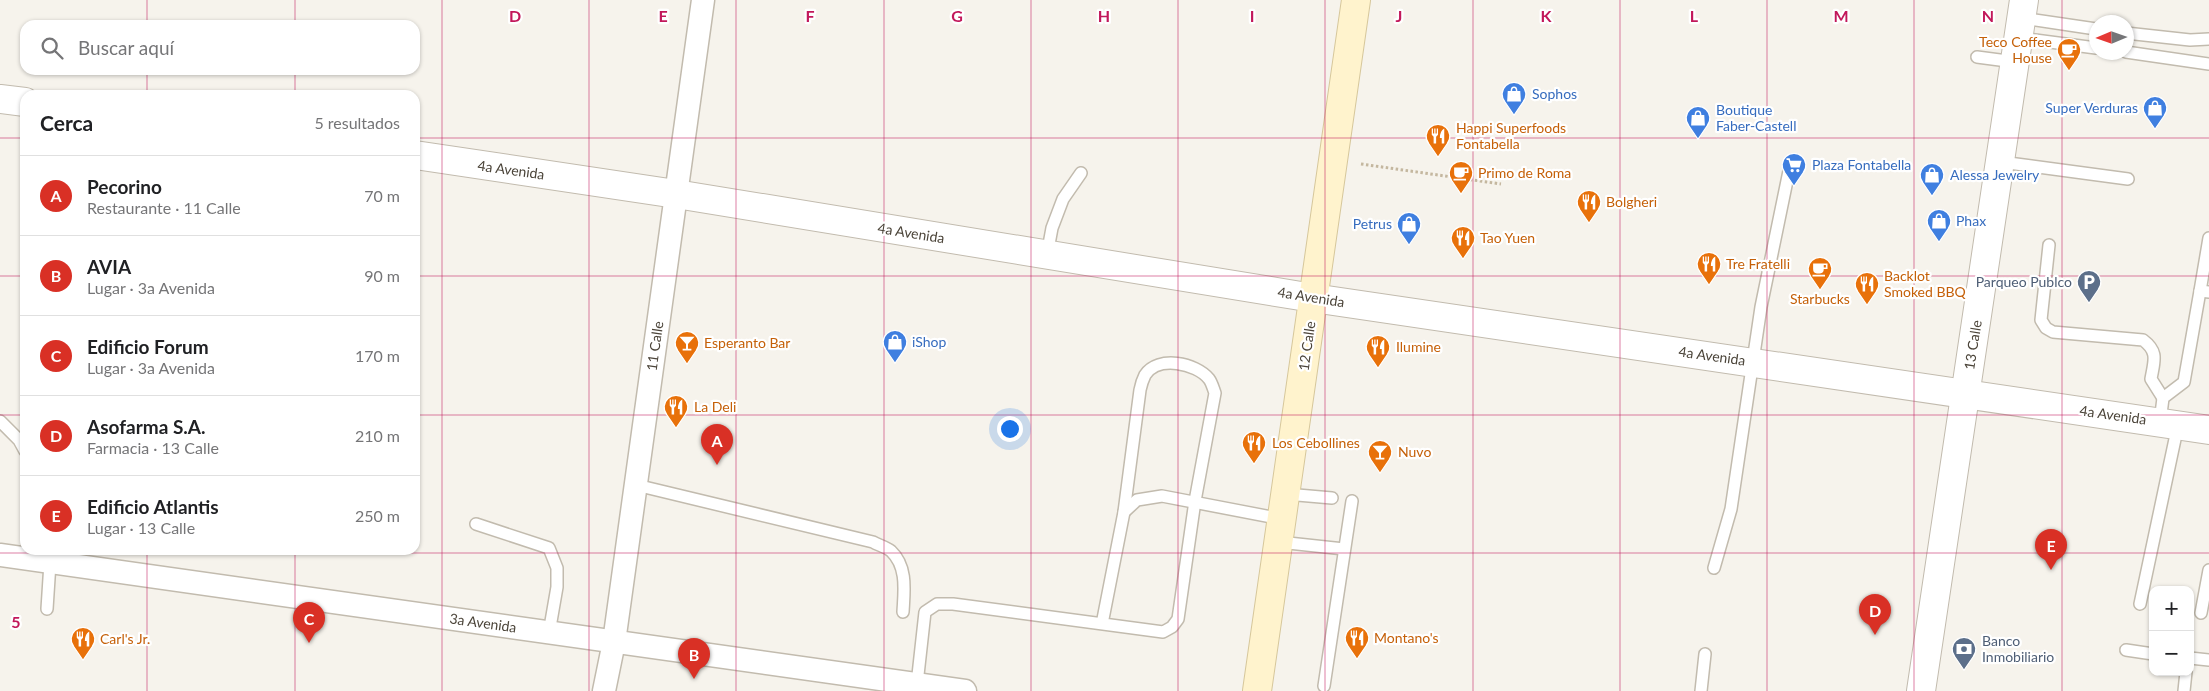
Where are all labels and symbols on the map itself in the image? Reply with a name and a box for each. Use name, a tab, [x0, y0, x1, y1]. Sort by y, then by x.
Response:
text: D	[509, 6, 521, 25]
text: E	[658, 6, 668, 25]
text: F	[805, 6, 815, 25]
text: G	[951, 6, 963, 25]
text: H	[1098, 6, 1110, 25]
text: I	[1250, 6, 1254, 25]
text: J	[1396, 6, 1402, 25]
text: K	[1541, 6, 1553, 25]
text: L	[1690, 6, 1699, 25]
text: M	[1833, 6, 1849, 25]
text: N	[1982, 6, 1994, 25]
north arrow	[2089, 15, 2134, 60]
place label: Teco Coffee House	[1979, 33, 2052, 66]
cafe icon: Teco Coffee House	[2056, 37, 2082, 71]
shop icon: Sophos	[1501, 81, 1527, 115]
place label: Sophos	[1532, 85, 1577, 102]
shop icon: Super Verduras	[2142, 95, 2168, 129]
place label: Super Verduras	[2045, 99, 2138, 116]
place label: Boutique Faber-Castell	[1716, 101, 1796, 134]
shop icon: Boutique Faber-Castell	[1685, 105, 1711, 139]
place label: Happi Superfoods Fontabella	[1456, 119, 1566, 152]
restaurant icon: Happi Superfoods Fontabella	[1425, 123, 1451, 157]
supermarket icon: Plaza Fontabella	[1781, 152, 1807, 186]
street label: 4a Avenida	[476, 156, 546, 183]
place label: Plaza Fontabella	[1812, 156, 1911, 173]
cafe icon: Primo de Roma	[1448, 160, 1474, 194]
shop icon: Alessa Jewelry	[1919, 162, 1945, 196]
place label: Primo de Roma	[1478, 164, 1571, 181]
place label: Alessa Jewelry	[1950, 166, 2040, 183]
restaurant icon: Bolgheri	[1576, 189, 1602, 223]
place label: Bolgheri	[1606, 193, 1657, 210]
shop icon: Phax	[1926, 208, 1952, 242]
shop icon: Petrus	[1396, 211, 1422, 245]
place label: Phax	[1956, 212, 1986, 229]
place label: Petrus	[1353, 215, 1392, 232]
street label: 4a Avenida	[876, 219, 946, 246]
restaurant icon: Tao Yuen	[1450, 225, 1476, 259]
place label: Tao Yuen	[1480, 229, 1535, 246]
restaurant icon: Tre Fratelli	[1696, 251, 1722, 285]
place label: Tre Fratelli	[1726, 255, 1790, 272]
cafe icon: Starbucks	[1807, 256, 1833, 290]
place label: Backlot Smoked BBQ	[1884, 267, 1967, 300]
parking icon: Parqueo Publco	[2076, 269, 2102, 303]
restaurant icon: Backlot Smoked BBQ	[1854, 271, 1880, 305]
place label: Parqueo Publco	[1976, 273, 2072, 290]
street label: 4a Avenida	[1276, 283, 1346, 310]
place label: Starbucks	[1790, 290, 1850, 307]
street label: 13 Calle	[1960, 319, 1985, 371]
street label: 11 Calle	[643, 320, 666, 372]
street label: 12 Calle	[1295, 320, 1318, 372]
shop icon: iShop	[882, 329, 908, 363]
bar icon: Esperanto Bar	[674, 330, 700, 364]
place label: iShop	[912, 333, 947, 350]
place label: Esperanto Bar	[704, 334, 790, 351]
restaurant icon: Ilumine	[1365, 334, 1391, 368]
place label: Ilumine	[1396, 338, 1441, 355]
street label: 4a Avenida	[1677, 342, 1747, 369]
restaurant icon: La Deli	[663, 394, 689, 428]
place label: La Deli	[694, 398, 736, 415]
street label: 4a Avenida	[2078, 401, 2148, 428]
your location	[997, 416, 1023, 442]
pin: A	[701, 424, 733, 465]
restaurant icon: Los Cebollines	[1241, 430, 1267, 464]
place label: Los Cebollines	[1272, 434, 1360, 451]
bar icon: Nuvo	[1367, 439, 1393, 473]
place label: Nuvo	[1398, 443, 1431, 460]
pin: E	[2035, 529, 2067, 570]
pin: D	[1859, 594, 1891, 635]
pin: C	[293, 602, 325, 643]
street label: 3a Avenida	[448, 609, 518, 636]
text: 5	[11, 612, 21, 631]
restaurant icon: Montano's	[1344, 625, 1370, 659]
restaurant icon: Carl's Jr.	[70, 626, 96, 660]
place label: Montano's	[1374, 629, 1439, 646]
place label: Carl's Jr.	[100, 630, 150, 647]
place label: Banco Inmobiliario	[1982, 632, 2054, 665]
bank icon: Banco Inmobiliario	[1951, 636, 1977, 670]
pin: B	[678, 638, 710, 679]

